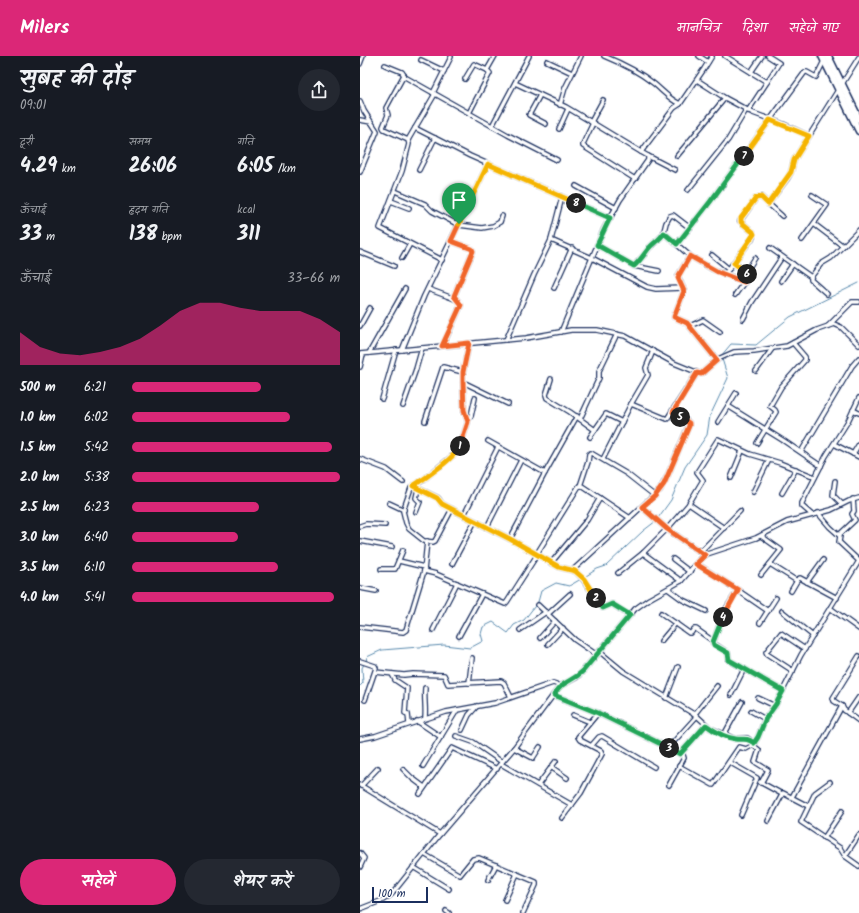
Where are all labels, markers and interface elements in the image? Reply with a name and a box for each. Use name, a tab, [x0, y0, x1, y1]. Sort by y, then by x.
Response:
text: Milers	[20, 13, 69, 43]
text: मानचित्र	[677, 17, 720, 39]
text: दिशा	[742, 17, 767, 39]
text: सहेजे गए	[789, 17, 839, 39]
text: सुबह की दौड़	[20, 62, 132, 97]
button: share	[298, 69, 340, 111]
text: 09:01	[20, 95, 47, 116]
text: दूरी	[20, 133, 33, 151]
text: समय	[129, 133, 151, 151]
text: गति	[237, 133, 254, 151]
pin: 7	[734, 146, 754, 166]
text: 7	[741, 147, 747, 165]
text: 4.29	[20, 151, 57, 183]
text: 26:06	[129, 151, 177, 183]
text: 6:05	[237, 151, 273, 183]
text: km	[57, 160, 76, 178]
text: /km	[273, 160, 296, 178]
pin	[442, 183, 476, 224]
icon: arrive	[448, 189, 470, 211]
pin: 8	[566, 193, 586, 213]
text: 8	[573, 194, 579, 212]
text: ऊँचाई	[20, 201, 46, 219]
text: हृदय गति	[129, 201, 168, 219]
text: kcal	[237, 201, 255, 219]
text: 33	[20, 219, 42, 251]
text: 138	[129, 219, 157, 251]
text: 311	[237, 219, 260, 251]
text: m	[42, 228, 55, 246]
text: bpm	[157, 228, 182, 246]
pin: 6	[737, 264, 757, 284]
text: 6	[744, 265, 750, 283]
text: ऊँचाई	[20, 268, 51, 289]
text: 33–66 m	[287, 268, 340, 289]
text: 500 m	[20, 377, 56, 398]
text: 6:21	[84, 377, 106, 398]
text: 1.0 km	[20, 407, 56, 428]
text: 6:02	[84, 407, 108, 428]
pin: 5	[670, 407, 690, 427]
text: 5	[677, 408, 683, 426]
pin: 1	[450, 436, 470, 456]
text: 1.5 km	[20, 437, 56, 458]
text: 5:42	[84, 437, 109, 458]
text: 1	[458, 437, 462, 455]
text: 2.0 km	[20, 467, 59, 488]
text: 5:38	[84, 467, 109, 488]
text: 2.5 km	[20, 497, 59, 518]
text: 6:23	[84, 497, 109, 518]
text: 3.0 km	[20, 527, 59, 548]
text: 6:40	[84, 527, 108, 548]
text: 3.5 km	[20, 557, 59, 578]
text: 6:10	[84, 557, 105, 578]
text: 4.0 km	[20, 587, 59, 608]
text: 5:41	[84, 587, 105, 608]
pin: 2	[586, 588, 606, 608]
text: 2	[593, 589, 599, 607]
pin: 4	[713, 607, 733, 627]
text: 4	[720, 608, 726, 626]
pin: 3	[659, 738, 679, 758]
text: 3	[666, 739, 672, 757]
button: सहेजें	[20, 859, 176, 905]
button: शेयर करें	[184, 859, 340, 905]
scale bar	[372, 885, 428, 904]
text: 100 m	[378, 885, 406, 903]

